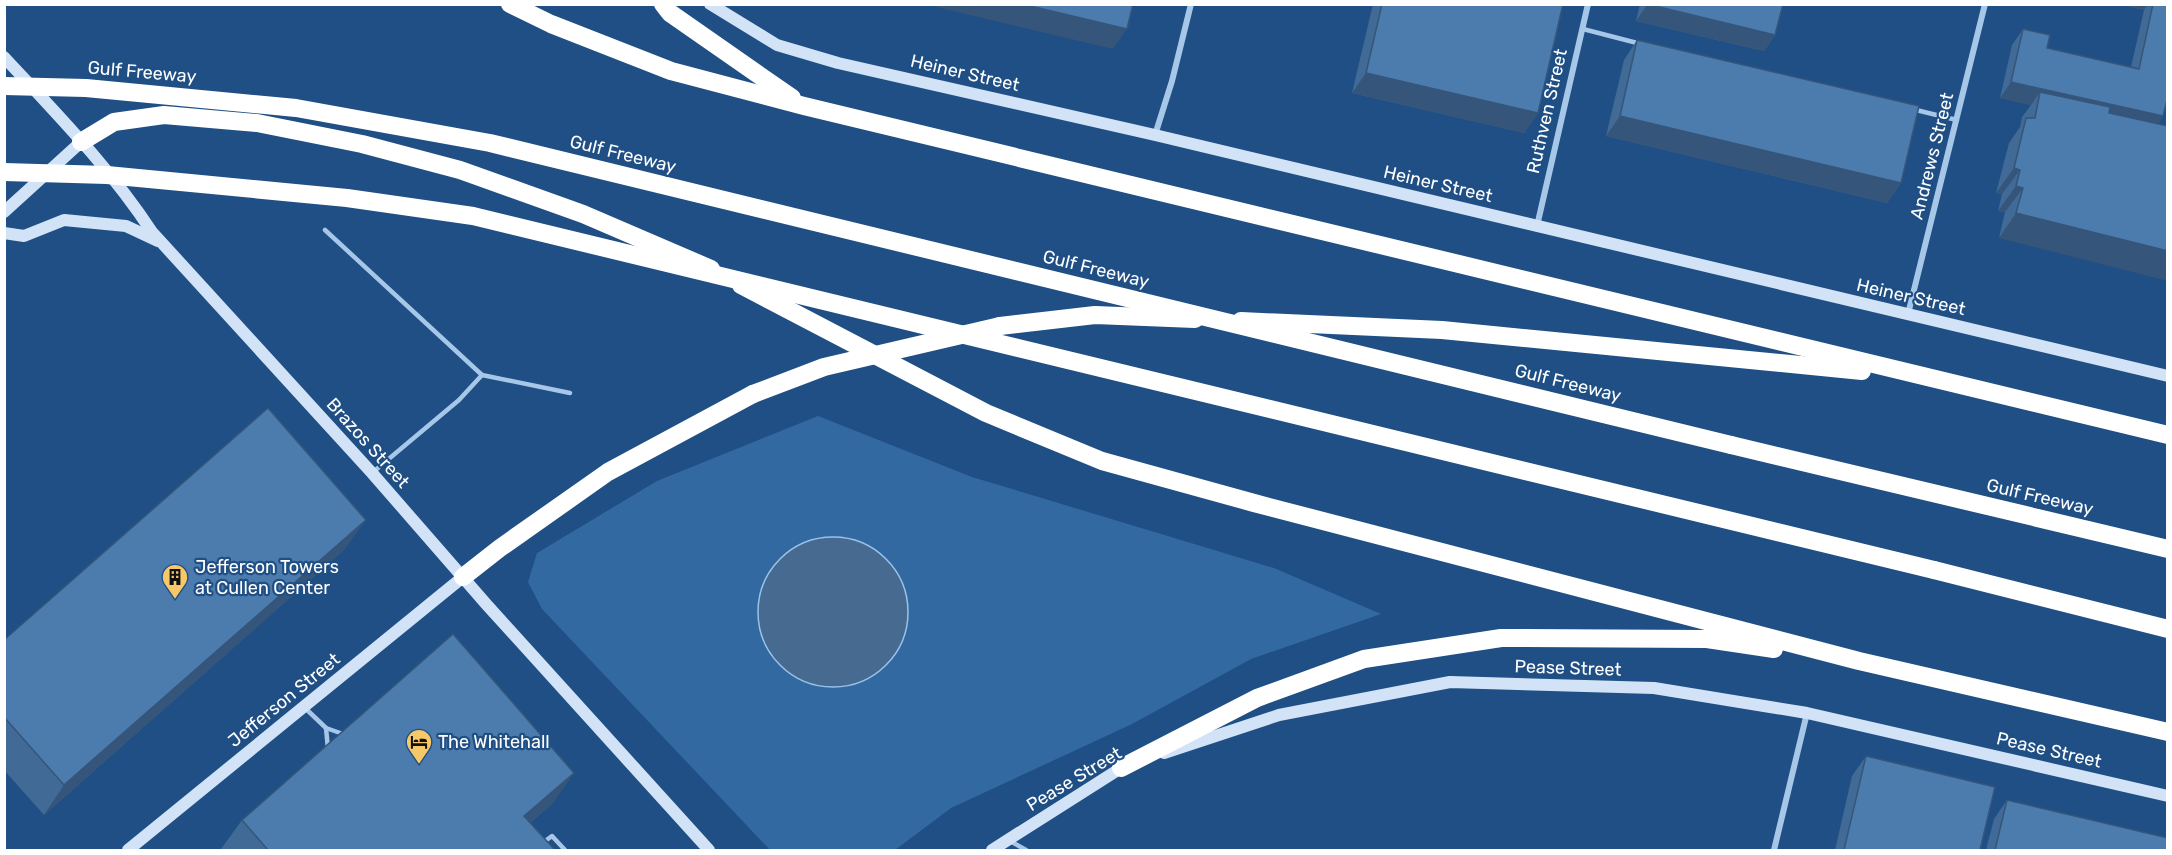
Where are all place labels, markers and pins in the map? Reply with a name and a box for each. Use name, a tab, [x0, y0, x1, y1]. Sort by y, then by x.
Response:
place label: Jefferson Towers at Cullen Center	[195, 556, 339, 599]
building icon: Jefferson Towers at Cullen Center	[160, 562, 190, 600]
hotel icon: The Whitehall	[404, 727, 434, 765]
place label: The Whitehall	[438, 731, 550, 753]

